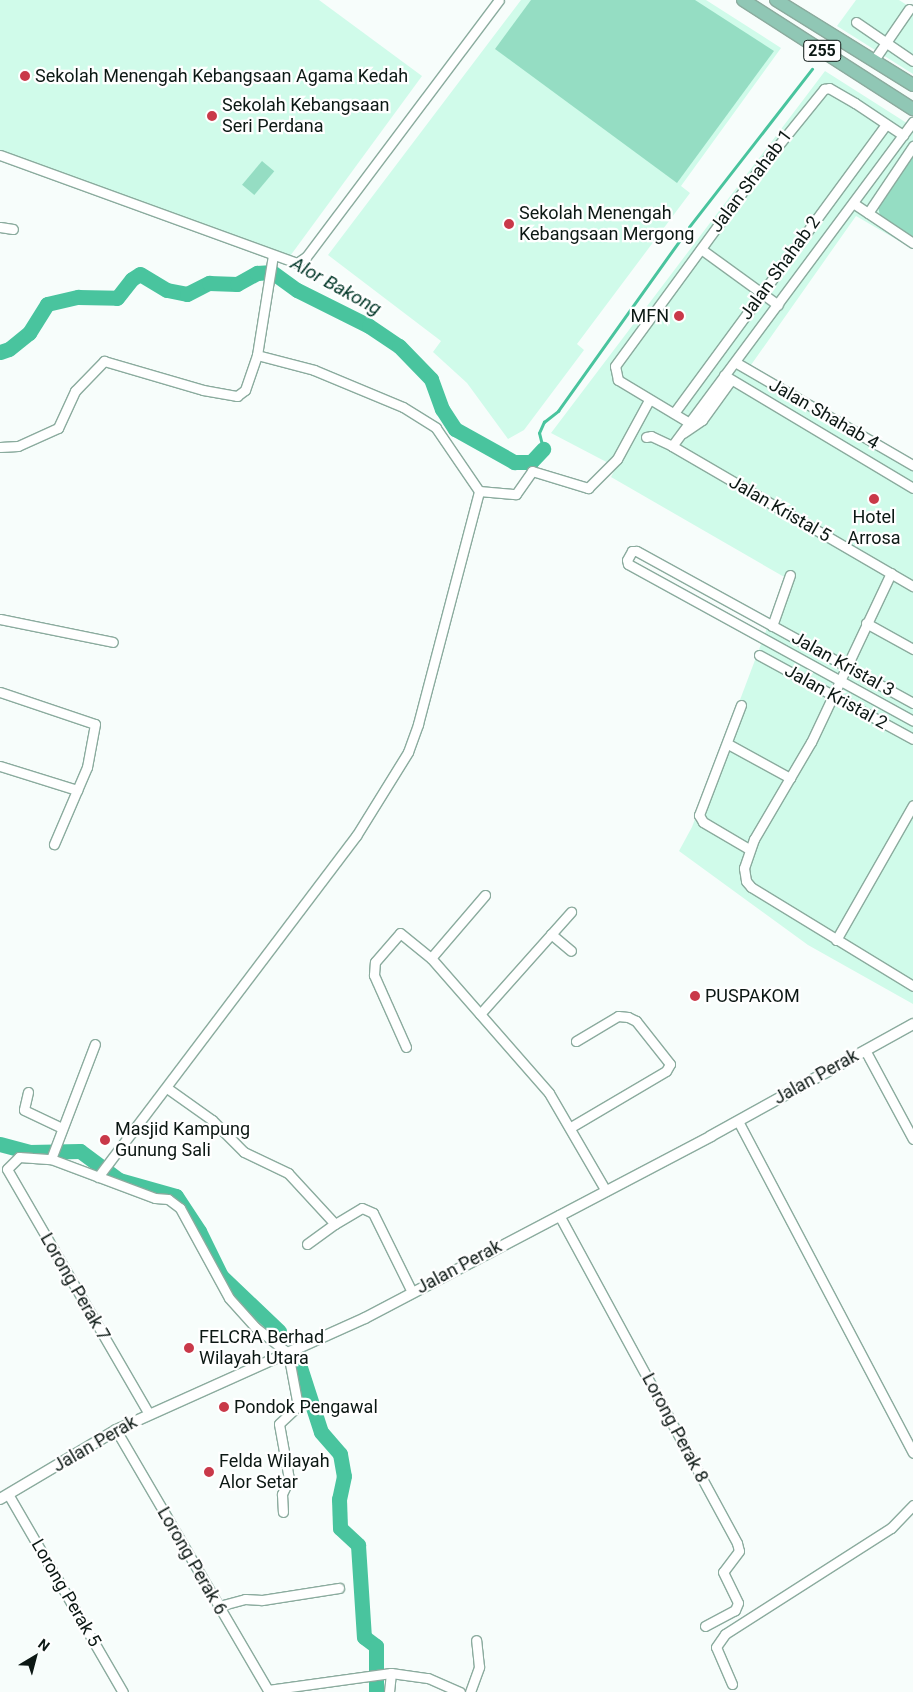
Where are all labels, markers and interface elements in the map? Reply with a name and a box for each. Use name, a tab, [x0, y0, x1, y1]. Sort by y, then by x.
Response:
road number: 255	[802, 37, 842, 64]
place label: Sekolah Menengah Kebangsaan Agama Kedah	[35, 65, 408, 87]
marker: Sekolah Menengah Kebangsaan Agama Kedah	[19, 70, 31, 82]
place label: Sekolah Kebangsaan Seri Perdana	[222, 95, 390, 138]
marker: Sekolah Kebangsaan Seri Perdana	[206, 110, 218, 122]
street label: Jalan Shahab 1	[705, 125, 797, 237]
place label: Sekolah Menengah Kebangsaan Mergong	[519, 203, 694, 245]
street label: Jalan Shahab 2	[735, 212, 825, 324]
marker: Sekolah Menengah Kebangsaan Mergong	[503, 218, 515, 230]
water label: Alor Bakong	[287, 252, 385, 320]
place label: MFN	[630, 305, 669, 327]
marker: MFN	[673, 310, 685, 322]
street label: Jalan Shahab 4	[765, 374, 883, 454]
street label: Jalan Kristal 5	[725, 471, 835, 547]
marker: Hotel Arrosa	[868, 493, 880, 505]
place label: Hotel Arrosa	[847, 507, 901, 550]
street label: Jalan Kristal 3	[788, 627, 898, 701]
street label: Jalan Kristal 2	[781, 660, 891, 734]
place label: PUSPAKOM	[705, 985, 800, 1007]
marker: PUSPAKOM	[689, 990, 701, 1002]
street label: Jalan Perak	[770, 1045, 862, 1109]
place label: Masjid Kampung Gunung Sali	[115, 1119, 250, 1162]
marker: Masjid Kampung Gunung Sali	[99, 1134, 111, 1146]
street label: Lorong Perak 7	[35, 1229, 115, 1345]
street label: Jalan Perak	[413, 1235, 505, 1299]
place label: FELCRA Berhad Wilayah Utara	[199, 1327, 324, 1370]
marker: FELCRA Berhad Wilayah Utara	[183, 1342, 195, 1354]
street label: Lorong Perak 8	[637, 1370, 713, 1486]
place label: Pondok Pengawal	[234, 1396, 378, 1418]
marker: Pondok Pengawal	[218, 1401, 230, 1413]
street label: Jalan Perak	[49, 1411, 141, 1477]
place label: Felda Wilayah Alor Setar	[219, 1451, 330, 1494]
marker: Felda Wilayah Alor Setar	[203, 1466, 215, 1478]
street label: Lorong Perak 6	[152, 1503, 232, 1619]
street label: Lorong Perak 5	[26, 1535, 106, 1651]
north arrow	[10, 1632, 60, 1682]
text: N	[35, 1636, 53, 1654]

